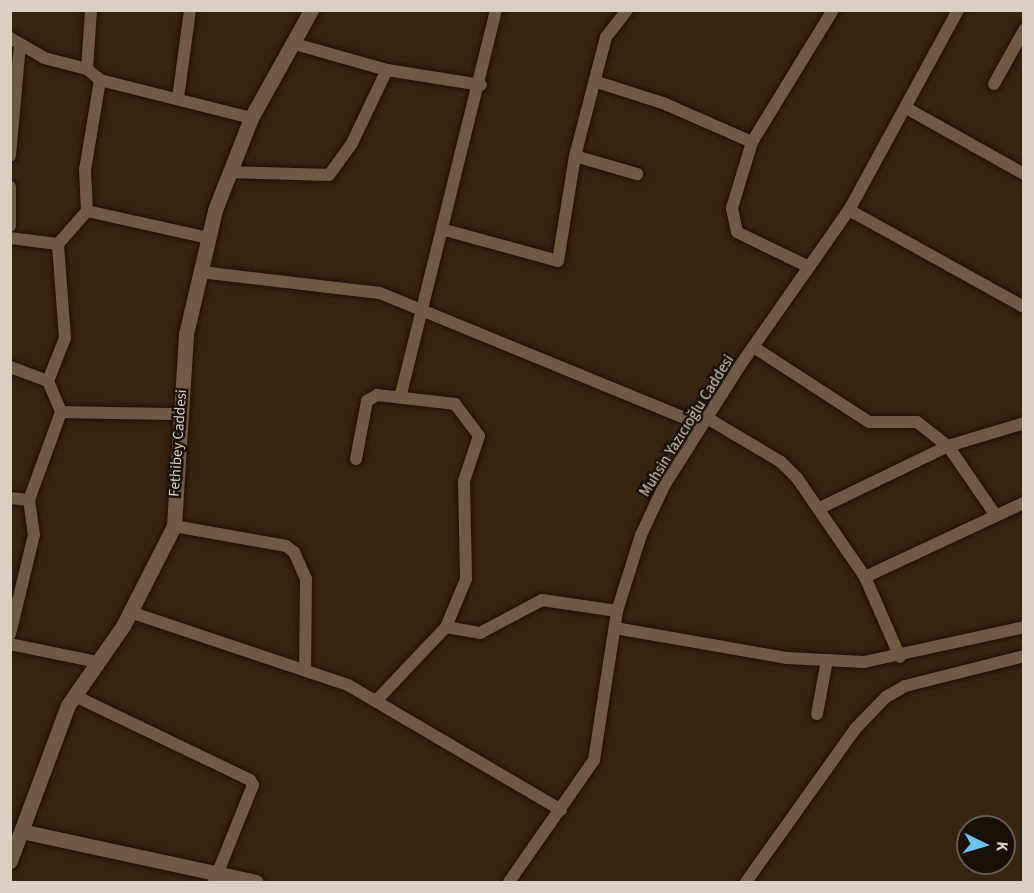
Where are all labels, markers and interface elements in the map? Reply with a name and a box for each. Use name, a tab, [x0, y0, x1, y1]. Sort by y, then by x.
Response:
street label: Muhsin Yazıcıoğlu Caddesi	[636, 352, 738, 500]
street label: Fethibey Caddesi	[165, 389, 191, 497]
north arrow	[956, 815, 1016, 875]
text: K	[991, 841, 1013, 852]

